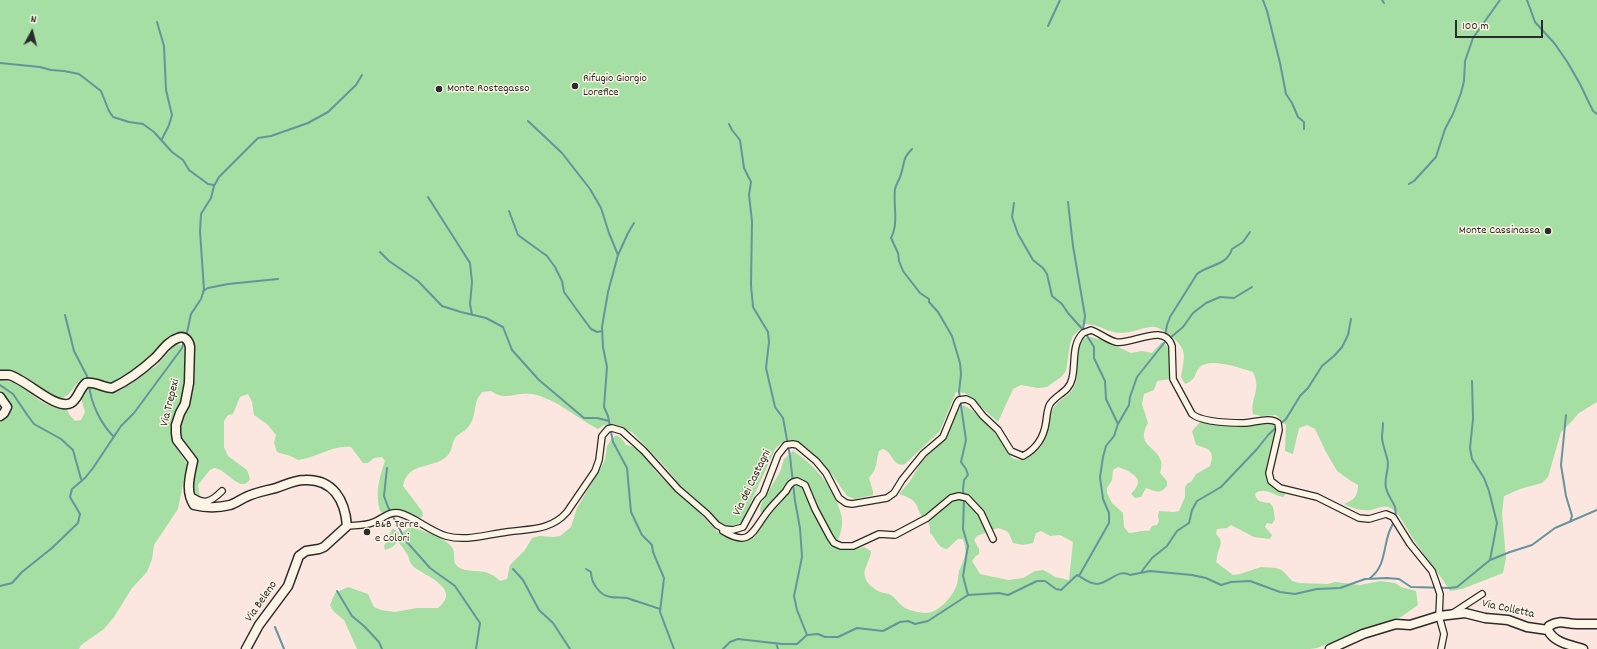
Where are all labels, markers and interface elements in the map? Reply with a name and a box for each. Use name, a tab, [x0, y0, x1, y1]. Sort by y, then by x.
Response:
north arrow	[12, 12, 52, 52]
text: N	[30, 12, 37, 28]
scale bar	[1457, 12, 1545, 38]
text: 100 m	[1462, 18, 1489, 35]
place label: Rifugio Giorgio Lorefice	[583, 72, 647, 100]
marker: Rifugio Giorgio Lorefice	[570, 81, 580, 91]
place label: Monte Rostegasso	[447, 82, 530, 96]
marker: Monte Rostegasso	[434, 84, 444, 94]
place label: Monte Cassinassa	[1459, 224, 1540, 238]
marker: Monte Cassinassa	[1543, 226, 1553, 236]
street label: Via Trepexi	[158, 378, 184, 428]
street label: Via dei Castagni	[731, 448, 775, 518]
place label: B&B Terre e Colori	[375, 518, 419, 546]
marker: B&B Terre e Colori	[362, 527, 372, 537]
street label: Via Beleno	[243, 579, 281, 625]
street label: Via Colletta	[1481, 597, 1535, 623]

